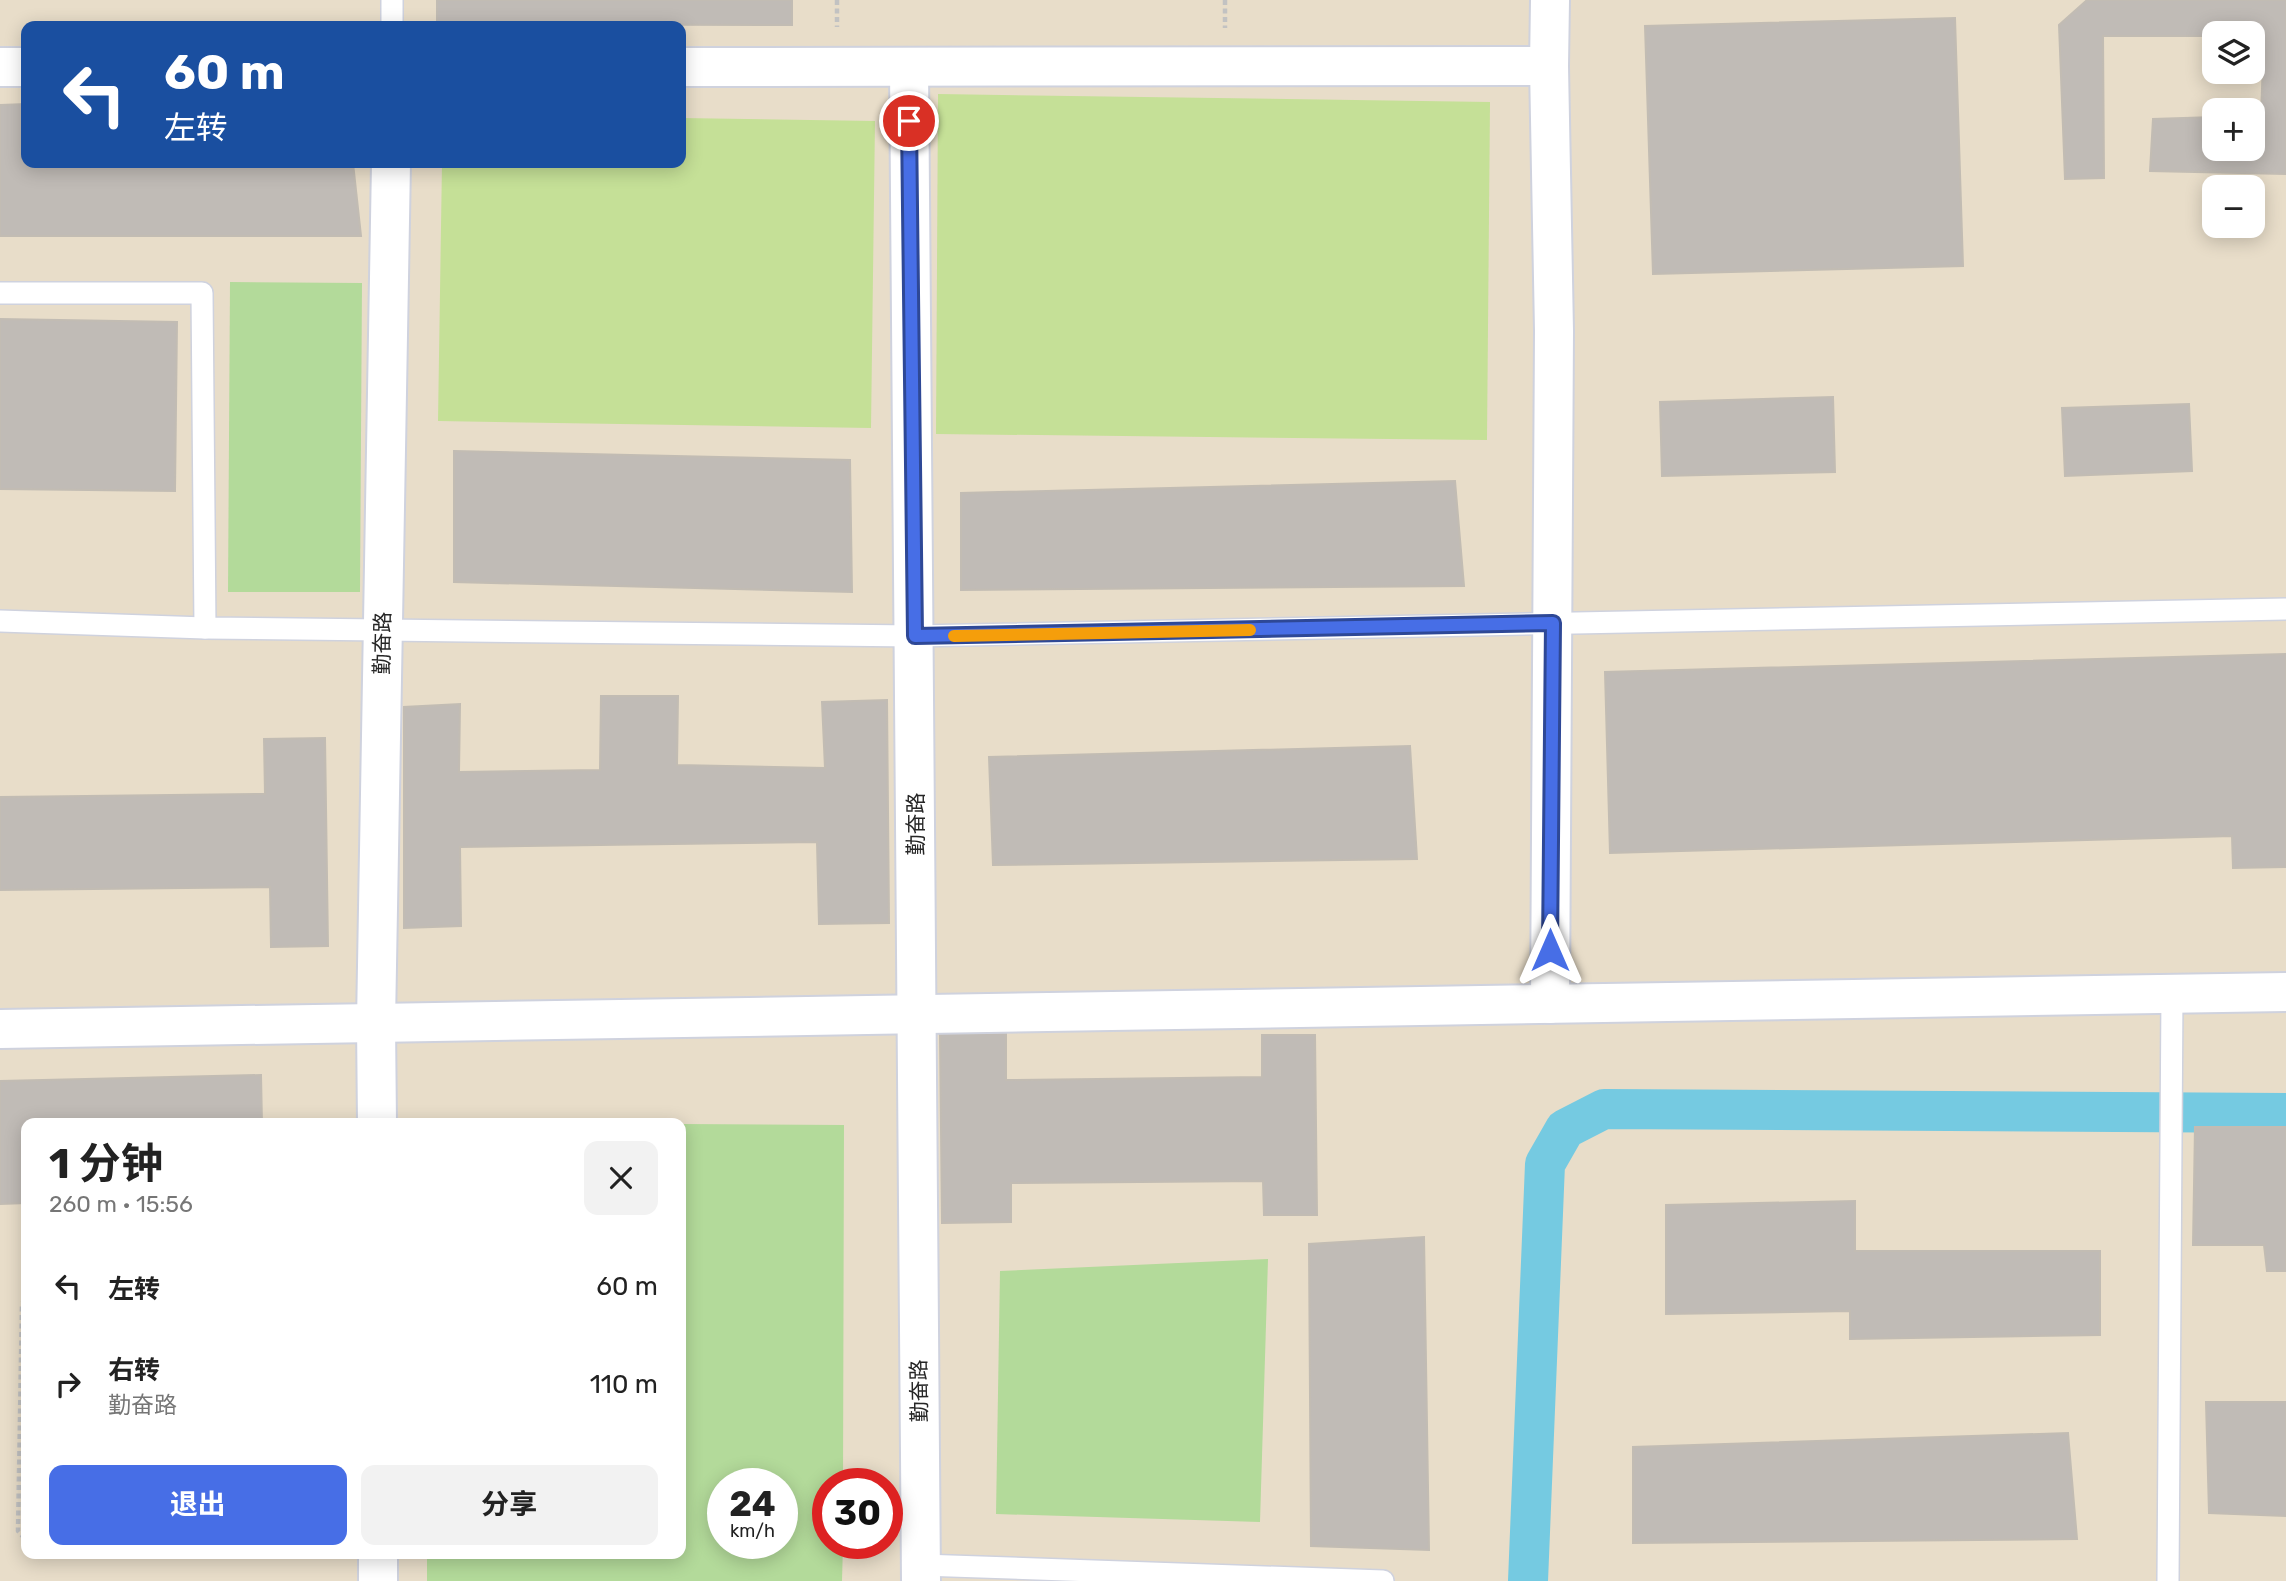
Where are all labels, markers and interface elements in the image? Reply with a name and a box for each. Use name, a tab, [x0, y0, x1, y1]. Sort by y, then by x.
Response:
map controls	[2202, 21, 2265, 238]
button: layers	[2202, 21, 2265, 84]
text: 60 m	[164, 43, 285, 101]
icon: left	[49, 49, 140, 140]
pin	[879, 91, 939, 151]
button: +	[2202, 98, 2265, 161]
icon: arrive	[890, 102, 928, 140]
text: 左转	[164, 109, 228, 147]
button: −	[2202, 175, 2265, 238]
street label: 勤奋路	[369, 611, 395, 675]
street label: 勤奋路	[903, 793, 928, 856]
position arrow	[1513, 913, 1587, 987]
text: 1 分钟	[49, 1139, 163, 1189]
button: close	[584, 1141, 658, 1215]
text: 260 m · 15:56	[49, 1190, 193, 1218]
icon: left	[49, 1267, 87, 1305]
text: 60 m	[596, 1271, 658, 1302]
text: 左转	[108, 1274, 160, 1305]
text: 右转	[108, 1355, 160, 1386]
street label: 勤奋路	[906, 1359, 932, 1423]
icon: right	[49, 1365, 87, 1403]
text: 110 m	[590, 1369, 658, 1400]
text: 勤奋路	[108, 1391, 177, 1419]
button: 退出	[49, 1465, 347, 1545]
button: 分享	[361, 1465, 658, 1545]
speed limit sign: 30	[812, 1468, 903, 1559]
text: 24	[729, 1483, 776, 1525]
text: km/h	[730, 1520, 775, 1542]

